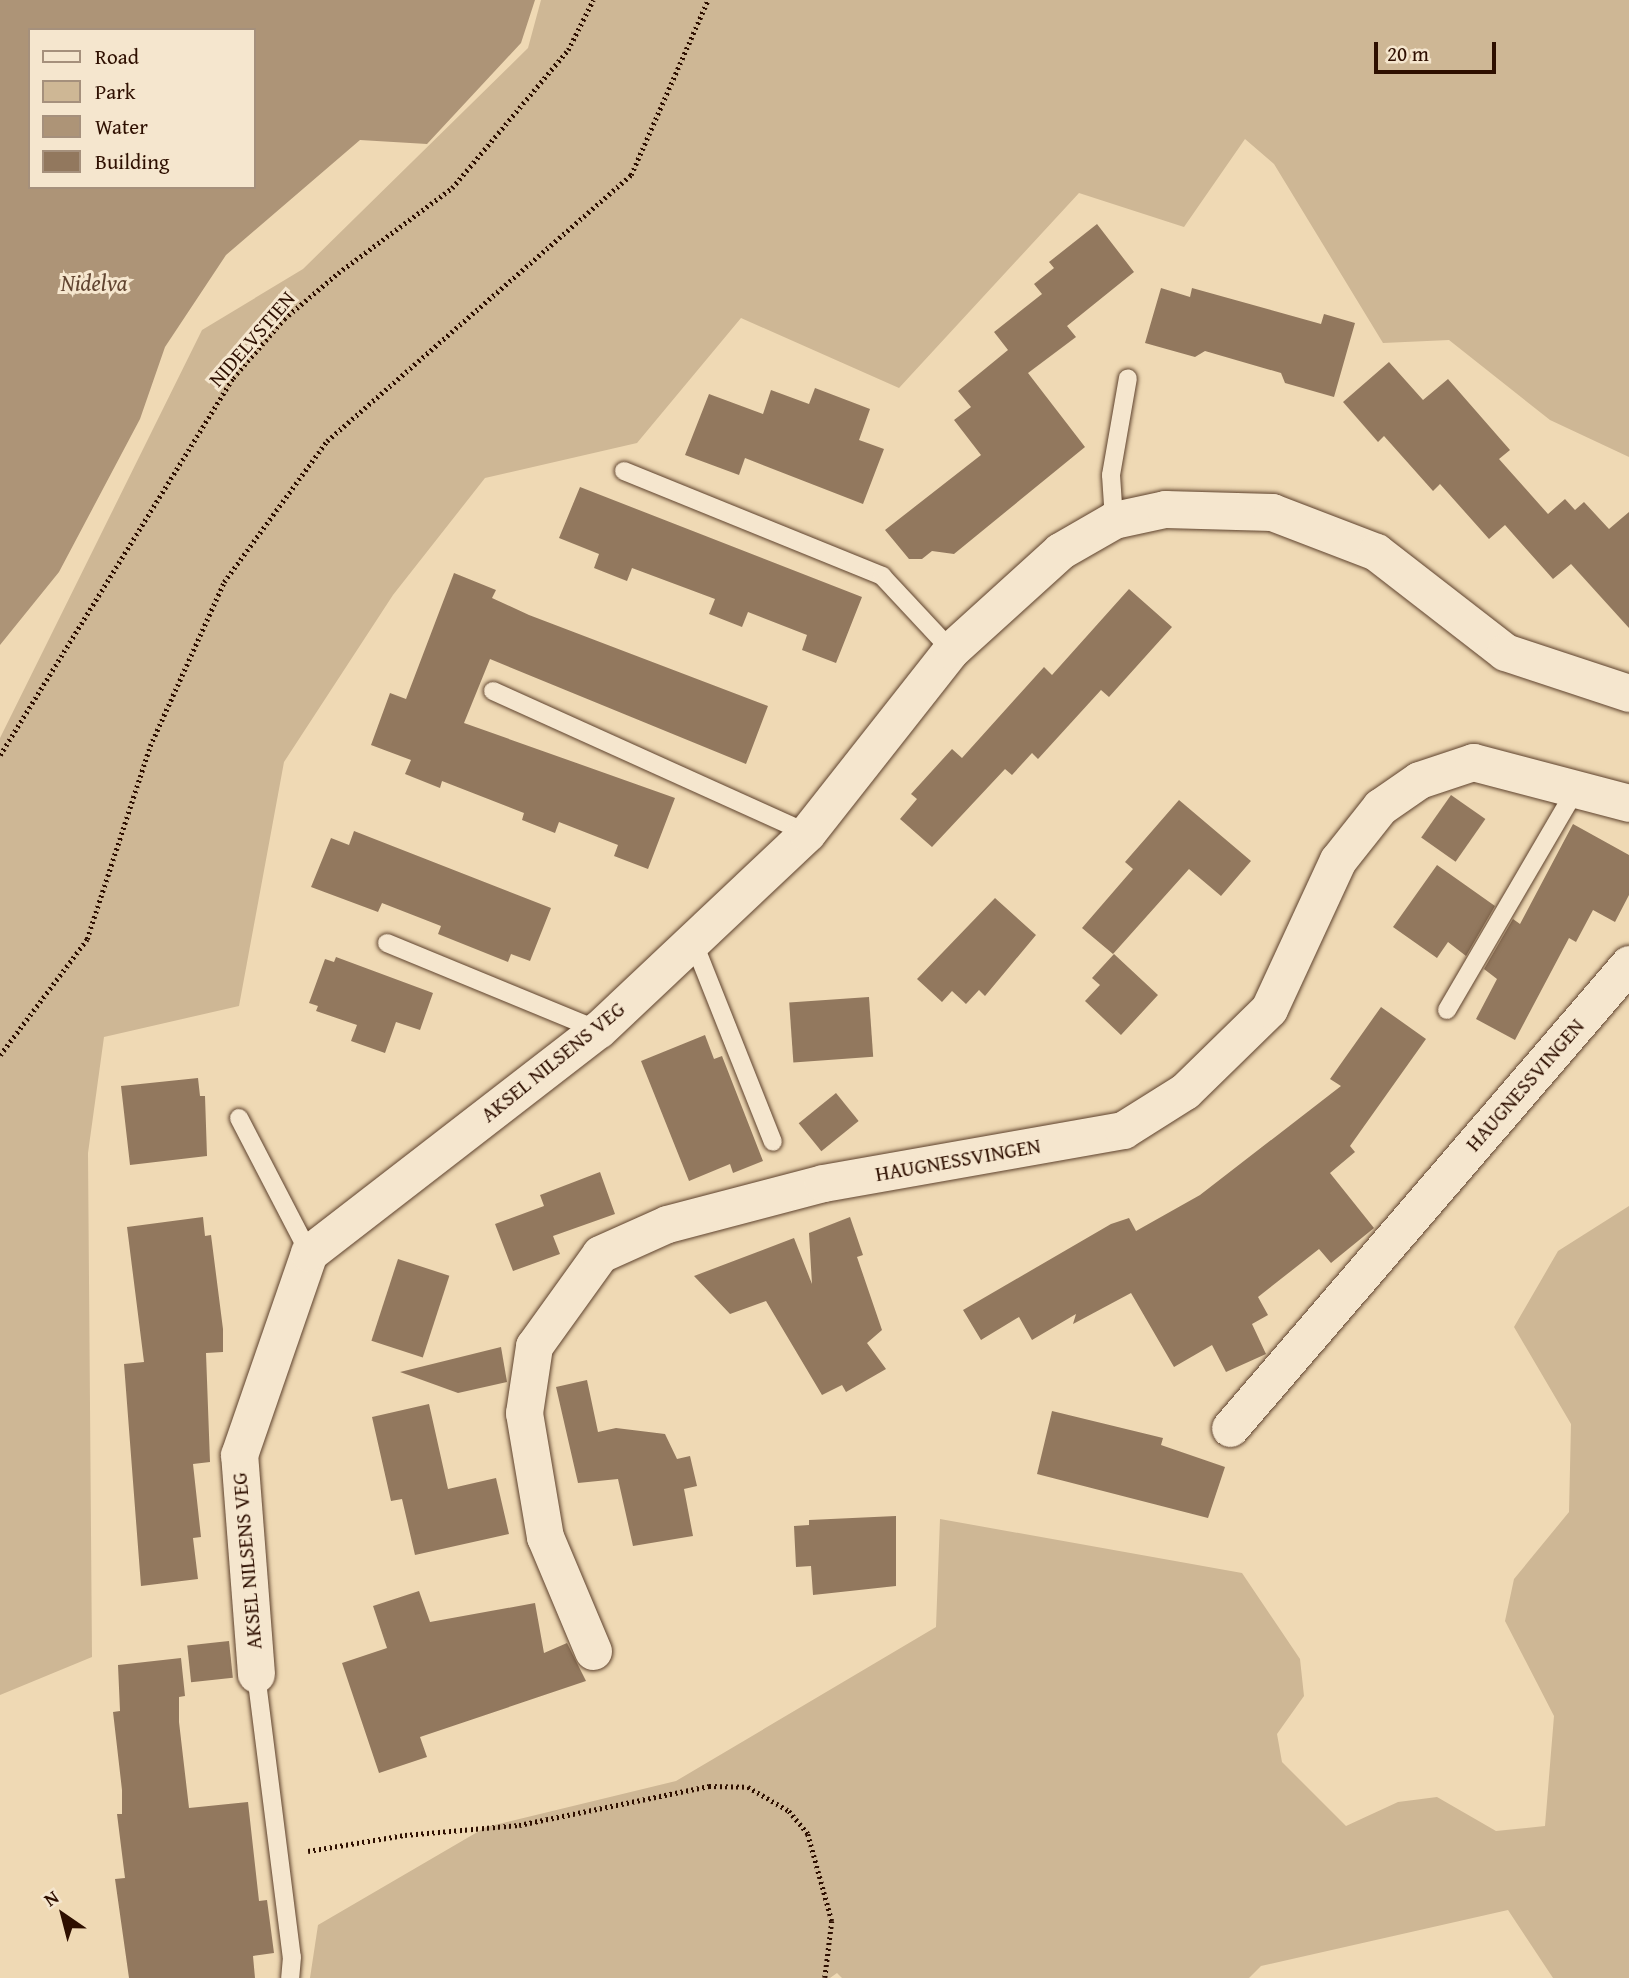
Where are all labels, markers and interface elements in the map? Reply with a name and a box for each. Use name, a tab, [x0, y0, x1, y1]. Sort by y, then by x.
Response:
legend	[28, 28, 256, 189]
scale bar	[1377, 28, 1500, 72]
text: 20 m	[1387, 38, 1429, 69]
text: Road	[95, 41, 139, 72]
text: Park	[95, 76, 136, 107]
text: Water	[95, 111, 148, 142]
text: Building	[95, 146, 169, 177]
water label: Nidelva	[61, 269, 127, 297]
street label: NIDELVSTIEN	[204, 286, 300, 392]
street label: AKSEL NILSENS VEG	[476, 996, 630, 1128]
street label: HAUGNESSVINGEN	[1461, 1013, 1589, 1157]
street label: HAUGNESSVINGEN	[873, 1133, 1043, 1187]
street label: AKSEL NILSENS VEG	[227, 1471, 267, 1651]
north arrow	[28, 1880, 98, 1950]
text: N	[38, 1883, 64, 1913]

